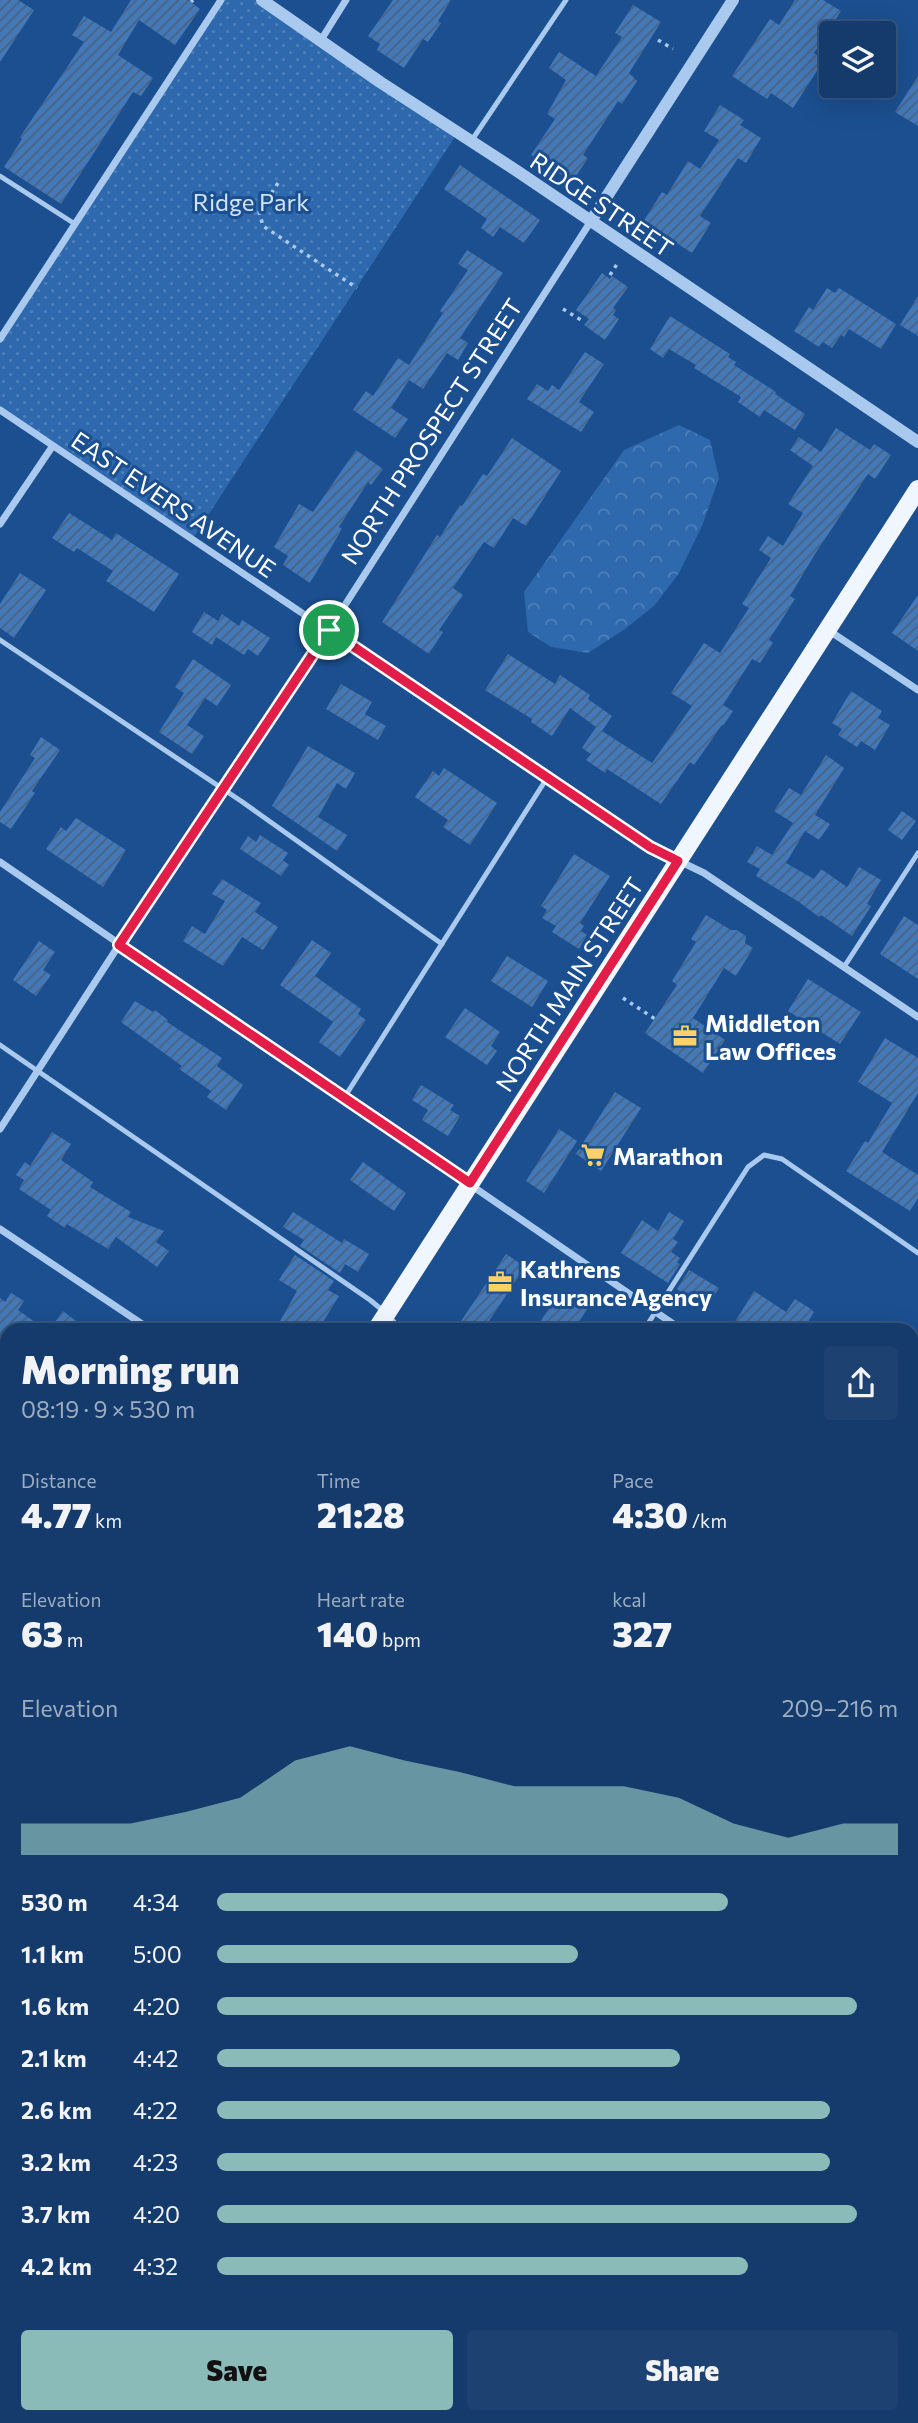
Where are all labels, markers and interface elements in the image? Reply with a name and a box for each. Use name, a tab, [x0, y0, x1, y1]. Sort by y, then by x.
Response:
map controls	[819, 21, 896, 98]
button: layers	[819, 21, 896, 98]
street label: RIDGE STREET	[525, 146, 679, 262]
park label: Ridge Park	[193, 187, 309, 216]
street label: NORTH PROSPECT STREET	[334, 293, 528, 569]
street label: EAST EVERS AVENUE	[67, 425, 281, 583]
pin	[299, 600, 359, 660]
icon: arrive	[310, 611, 348, 649]
street label: NORTH MAIN STREET	[489, 872, 649, 1096]
place label: Middleton Law Offices	[705, 1008, 836, 1065]
office icon: Middleton Law Offices	[671, 1022, 699, 1050]
supermarket icon: Marathon	[579, 1141, 607, 1169]
place label: Marathon	[613, 1141, 723, 1170]
place label: Kathrens Insurance Agency	[520, 1254, 712, 1311]
office icon: Kathrens Insurance Agency	[486, 1268, 514, 1296]
text: Morning run	[21, 1345, 240, 1392]
button: share	[824, 1346, 898, 1420]
text: 08:19 · 9 × 530 m	[21, 1395, 195, 1423]
text: Distance	[21, 1469, 97, 1492]
text: Time	[317, 1469, 360, 1492]
text: Pace	[612, 1469, 654, 1492]
text: 4.77	[21, 1492, 91, 1535]
text: 21:28	[317, 1492, 405, 1535]
text: 4:30	[612, 1492, 688, 1535]
text: km	[91, 1509, 122, 1532]
text: /km	[688, 1509, 727, 1532]
text: Elevation	[21, 1588, 101, 1611]
text: Heart rate	[317, 1588, 405, 1611]
text: kcal	[612, 1588, 646, 1611]
text: 63	[21, 1611, 63, 1654]
text: 140	[317, 1611, 378, 1654]
text: 327	[612, 1611, 672, 1654]
text: m	[63, 1628, 83, 1651]
text: bpm	[378, 1628, 421, 1651]
text: Elevation	[21, 1694, 118, 1722]
text: 209–216 m	[782, 1694, 898, 1722]
text: 530 m	[21, 1888, 88, 1916]
text: 4:34	[133, 1888, 179, 1916]
text: 1.1 km	[21, 1940, 84, 1968]
text: 5:00	[133, 1940, 182, 1968]
text: 1.6 km	[21, 1992, 89, 2020]
text: 4:20	[133, 1992, 180, 2020]
text: 2.1 km	[21, 2044, 87, 2072]
text: 4:42	[133, 2044, 178, 2072]
text: 2.6 km	[21, 2096, 92, 2124]
text: 4:22	[133, 2096, 178, 2124]
text: 3.2 km	[21, 2148, 91, 2176]
text: 4:23	[133, 2148, 178, 2176]
text: 3.7 km	[21, 2200, 90, 2228]
text: 4:20	[133, 2200, 180, 2228]
text: 4.2 km	[21, 2252, 92, 2280]
text: 4:32	[133, 2252, 178, 2280]
button: Save	[21, 2330, 453, 2410]
button: Share	[467, 2330, 898, 2410]

